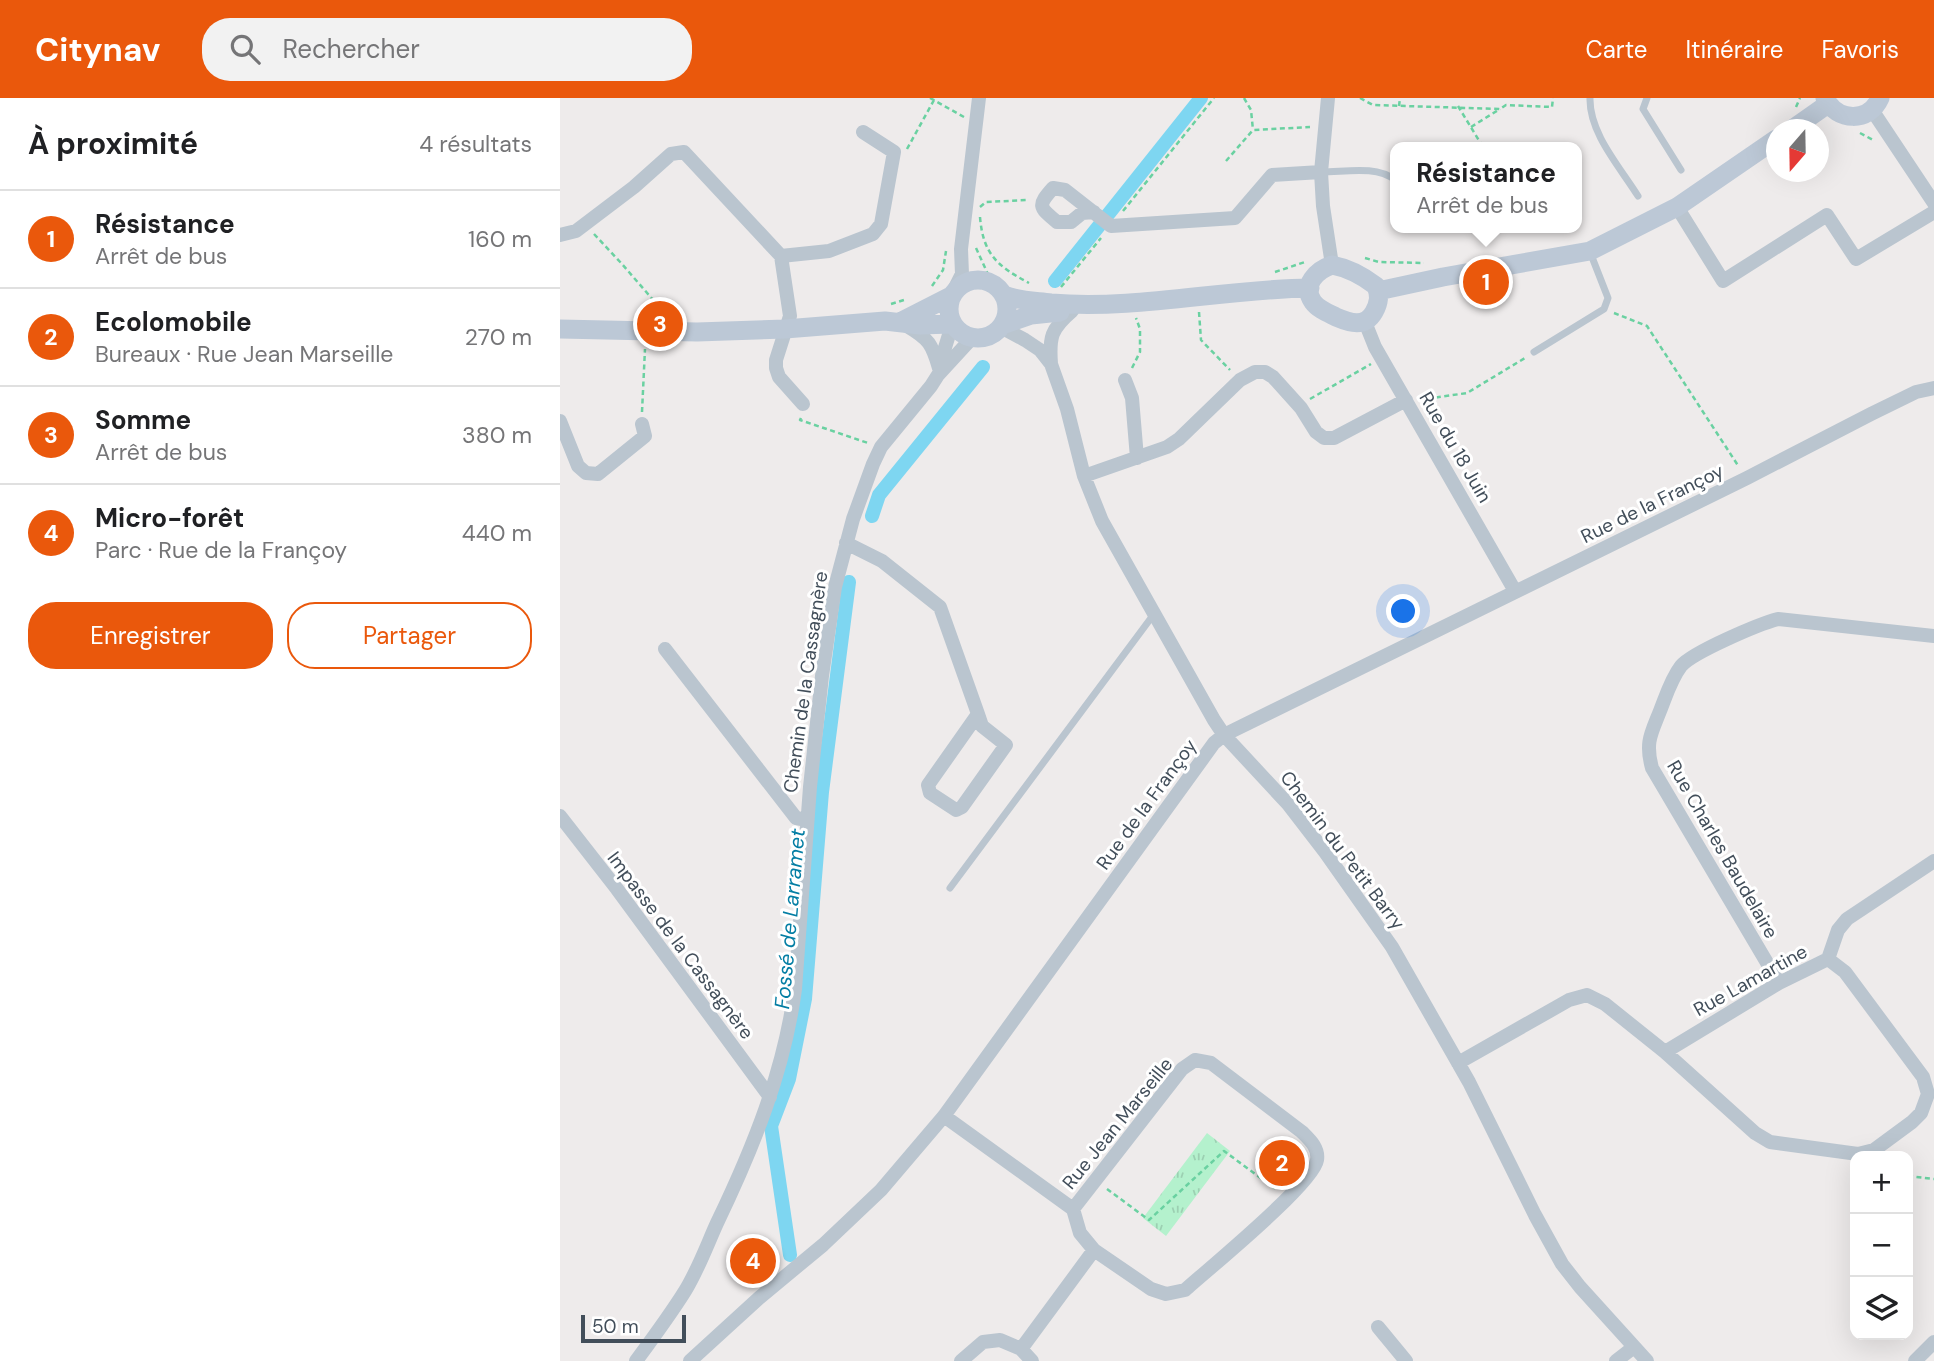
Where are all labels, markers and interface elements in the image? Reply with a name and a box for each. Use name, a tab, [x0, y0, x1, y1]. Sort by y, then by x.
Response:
search box	[202, 18, 692, 81]
text: Citynav	[35, 28, 160, 71]
icon: search	[226, 30, 264, 68]
text: Rechercher	[282, 32, 420, 66]
text: Carte	[1586, 34, 1647, 65]
text: Itinéraire	[1685, 34, 1783, 65]
text: Favoris	[1821, 34, 1899, 65]
north arrow	[1766, 119, 1829, 182]
text: À proximité	[28, 124, 198, 163]
text: 4 résultats	[419, 129, 532, 159]
popup	[1390, 142, 1582, 233]
text: Résistance	[1416, 156, 1556, 190]
text: Arrêt de bus	[1416, 190, 1549, 220]
text: Résistance	[95, 207, 235, 241]
text: 1	[47, 224, 55, 254]
text: 160 m	[468, 224, 532, 254]
text: Arrêt de bus	[95, 241, 227, 271]
pin: 1	[1463, 256, 1509, 308]
pin: 3	[637, 298, 683, 350]
text: Ecolomobile	[95, 305, 252, 339]
text: 2	[44, 322, 58, 352]
text: 270 m	[465, 322, 532, 352]
text: Bureaux · Rue Jean Marseille	[95, 339, 393, 369]
street label: Rue du 18 Juin	[1414, 387, 1497, 507]
text: Somme	[95, 403, 191, 437]
text: 3	[44, 420, 58, 450]
text: 380 m	[462, 420, 532, 450]
text: Arrêt de bus	[95, 437, 227, 467]
street label: Rue de la Françoy	[1577, 458, 1728, 549]
text: Micro-forêt	[95, 501, 244, 535]
text: 4	[44, 518, 58, 548]
text: 440 m	[462, 518, 532, 548]
text: Parc · Rue de la Françoy	[95, 535, 347, 565]
street label: Chemin de la Cassagnère	[778, 570, 833, 794]
your location	[1386, 594, 1420, 628]
button: Enregistrer	[28, 602, 273, 669]
button: Partager	[287, 602, 532, 669]
street label: Rue de la Françoy	[1091, 734, 1203, 875]
street label: Rue Charles Baudelaire	[1661, 756, 1784, 943]
street label: Chemin du Petit Barry	[1275, 766, 1411, 935]
water label: Fossé de Larramet	[768, 827, 812, 1010]
street label: Impasse de la Cassagnère	[602, 846, 760, 1044]
street label: Rue Lamartine	[1689, 939, 1812, 1022]
street label: Rue Jean Marseille	[1057, 1052, 1178, 1194]
pin: 2	[1259, 1137, 1305, 1189]
map controls	[1850, 1151, 1913, 1340]
button: +	[1850, 1151, 1913, 1214]
button: −	[1850, 1214, 1913, 1277]
pin: 4	[730, 1235, 776, 1287]
button: layers	[1850, 1277, 1913, 1340]
scale bar	[581, 1312, 686, 1344]
text: 50 m	[592, 1314, 639, 1339]

